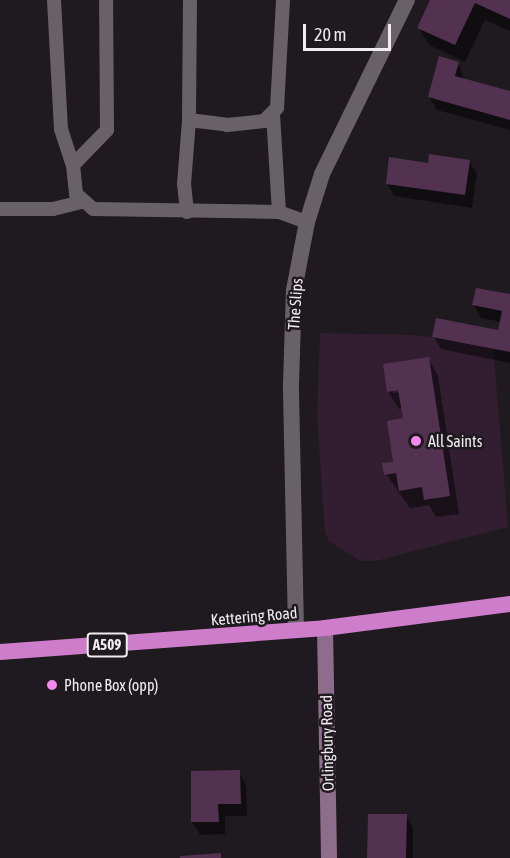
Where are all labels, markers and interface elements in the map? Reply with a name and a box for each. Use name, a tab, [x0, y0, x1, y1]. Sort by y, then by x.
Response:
scale bar	[306, 12, 394, 50]
text: 20 m	[314, 24, 346, 45]
street label: The Slips	[284, 277, 306, 331]
place label: All Saints	[428, 431, 482, 451]
marker: All Saints	[409, 434, 423, 448]
street label: Kettering Road	[210, 603, 298, 629]
road number: A509	[86, 633, 128, 657]
place label: Phone Box (opp)	[64, 675, 158, 695]
marker: Phone Box (opp)	[45, 678, 59, 692]
street label: Orlingbury Road	[317, 695, 337, 791]

